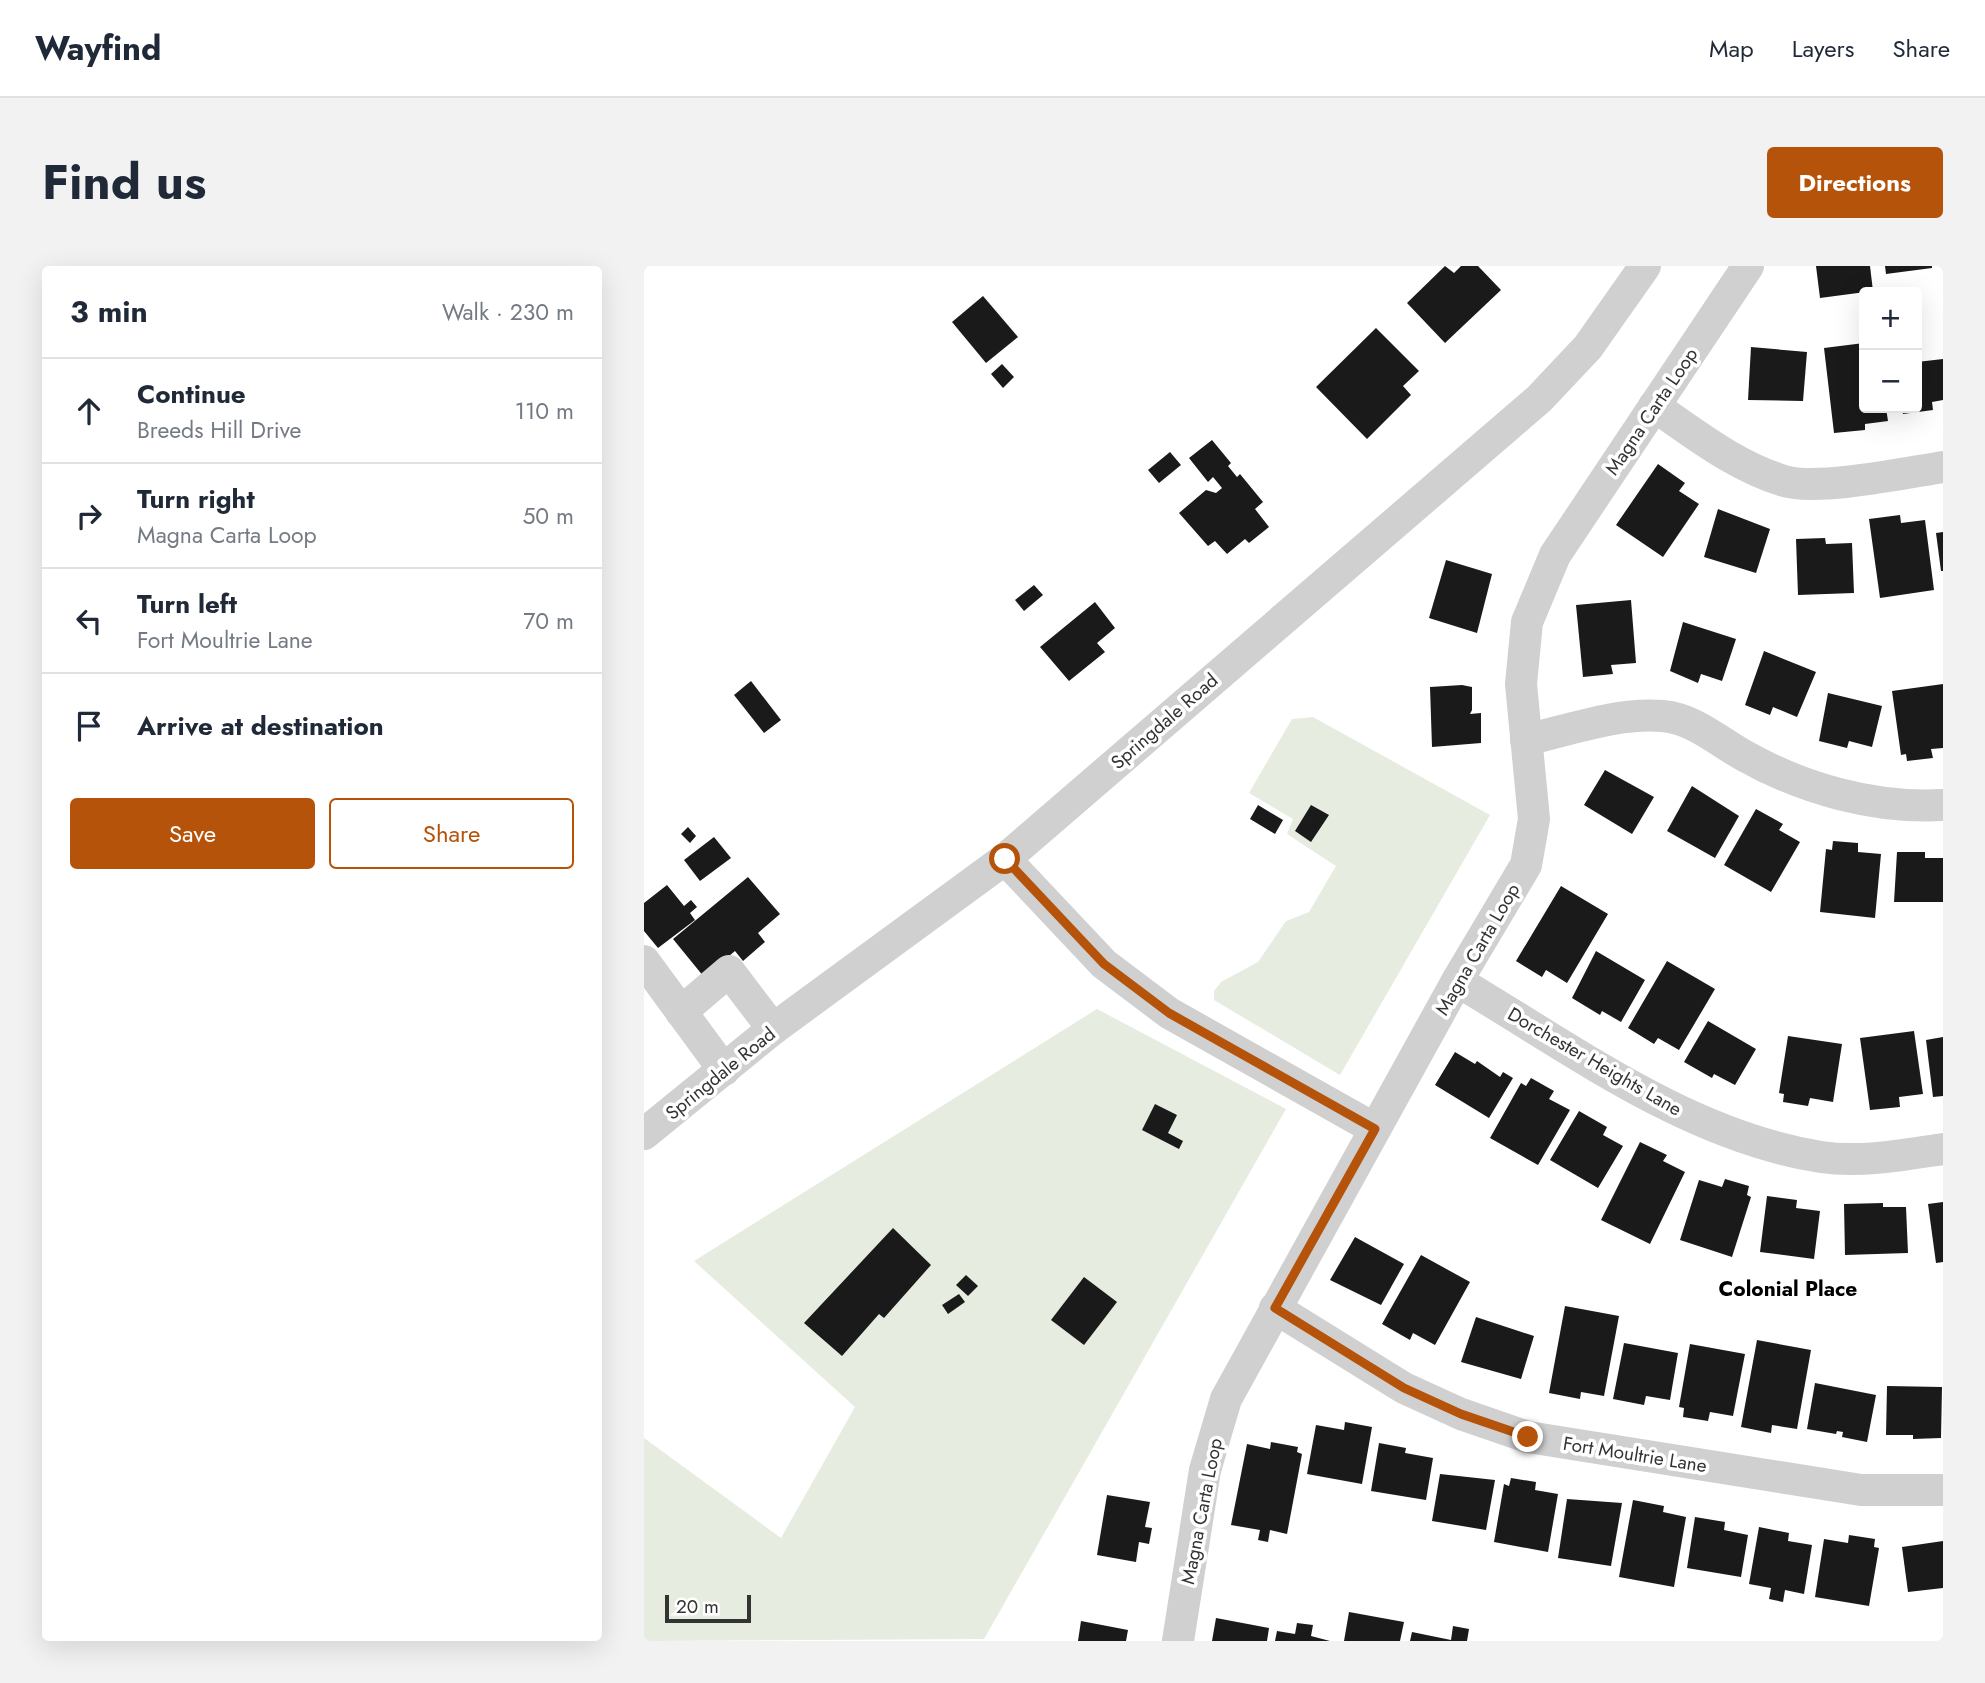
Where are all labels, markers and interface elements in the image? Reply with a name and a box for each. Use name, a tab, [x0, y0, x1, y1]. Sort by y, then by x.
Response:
text: Wayfind	[35, 25, 161, 72]
text: Map	[1709, 31, 1754, 66]
text: Layers	[1792, 31, 1854, 66]
text: Share	[1892, 31, 1950, 66]
text: Find us	[42, 147, 206, 217]
button: Directions	[1767, 147, 1943, 218]
map controls	[1859, 287, 1922, 413]
button: +	[1859, 287, 1922, 350]
text: 3 min	[70, 290, 148, 333]
text: Walk · 230 m	[442, 295, 574, 329]
street label: Magna Carta Loop	[1599, 342, 1704, 480]
button: −	[1859, 350, 1922, 413]
text: Continue	[137, 375, 246, 413]
icon: ahead	[70, 392, 108, 430]
text: 110 m	[515, 394, 574, 428]
text: Breeds Hill Drive	[137, 413, 301, 447]
text: Turn right	[137, 480, 255, 518]
icon: right	[70, 497, 108, 535]
text: 50 m	[522, 499, 574, 533]
text: Magna Carta Loop	[137, 518, 317, 552]
text: Turn left	[137, 585, 237, 623]
icon: left	[70, 602, 108, 640]
text: 70 m	[523, 604, 574, 638]
text: Fort Moultrie Lane	[137, 623, 313, 657]
street label: Springdale Road	[1105, 667, 1224, 776]
icon: arrive	[70, 707, 108, 745]
text: Arrive at destination	[137, 707, 384, 745]
button: Save	[70, 798, 315, 869]
button: Share	[329, 798, 574, 869]
route start	[989, 843, 1020, 874]
street label: Magna Carta Loop	[1429, 878, 1526, 1020]
street label: Dorchester Heights Lane	[1503, 1000, 1687, 1122]
street label: Springdale Road	[660, 1021, 781, 1126]
district label: Colonial Place	[1719, 1274, 1857, 1304]
route end	[1512, 1421, 1543, 1452]
street label: Fort Moultrie Lane	[1561, 1430, 1709, 1479]
street label: Magna Carta Loop	[1174, 1436, 1229, 1586]
scale bar	[665, 1592, 751, 1624]
text: 20 m	[676, 1593, 719, 1620]

